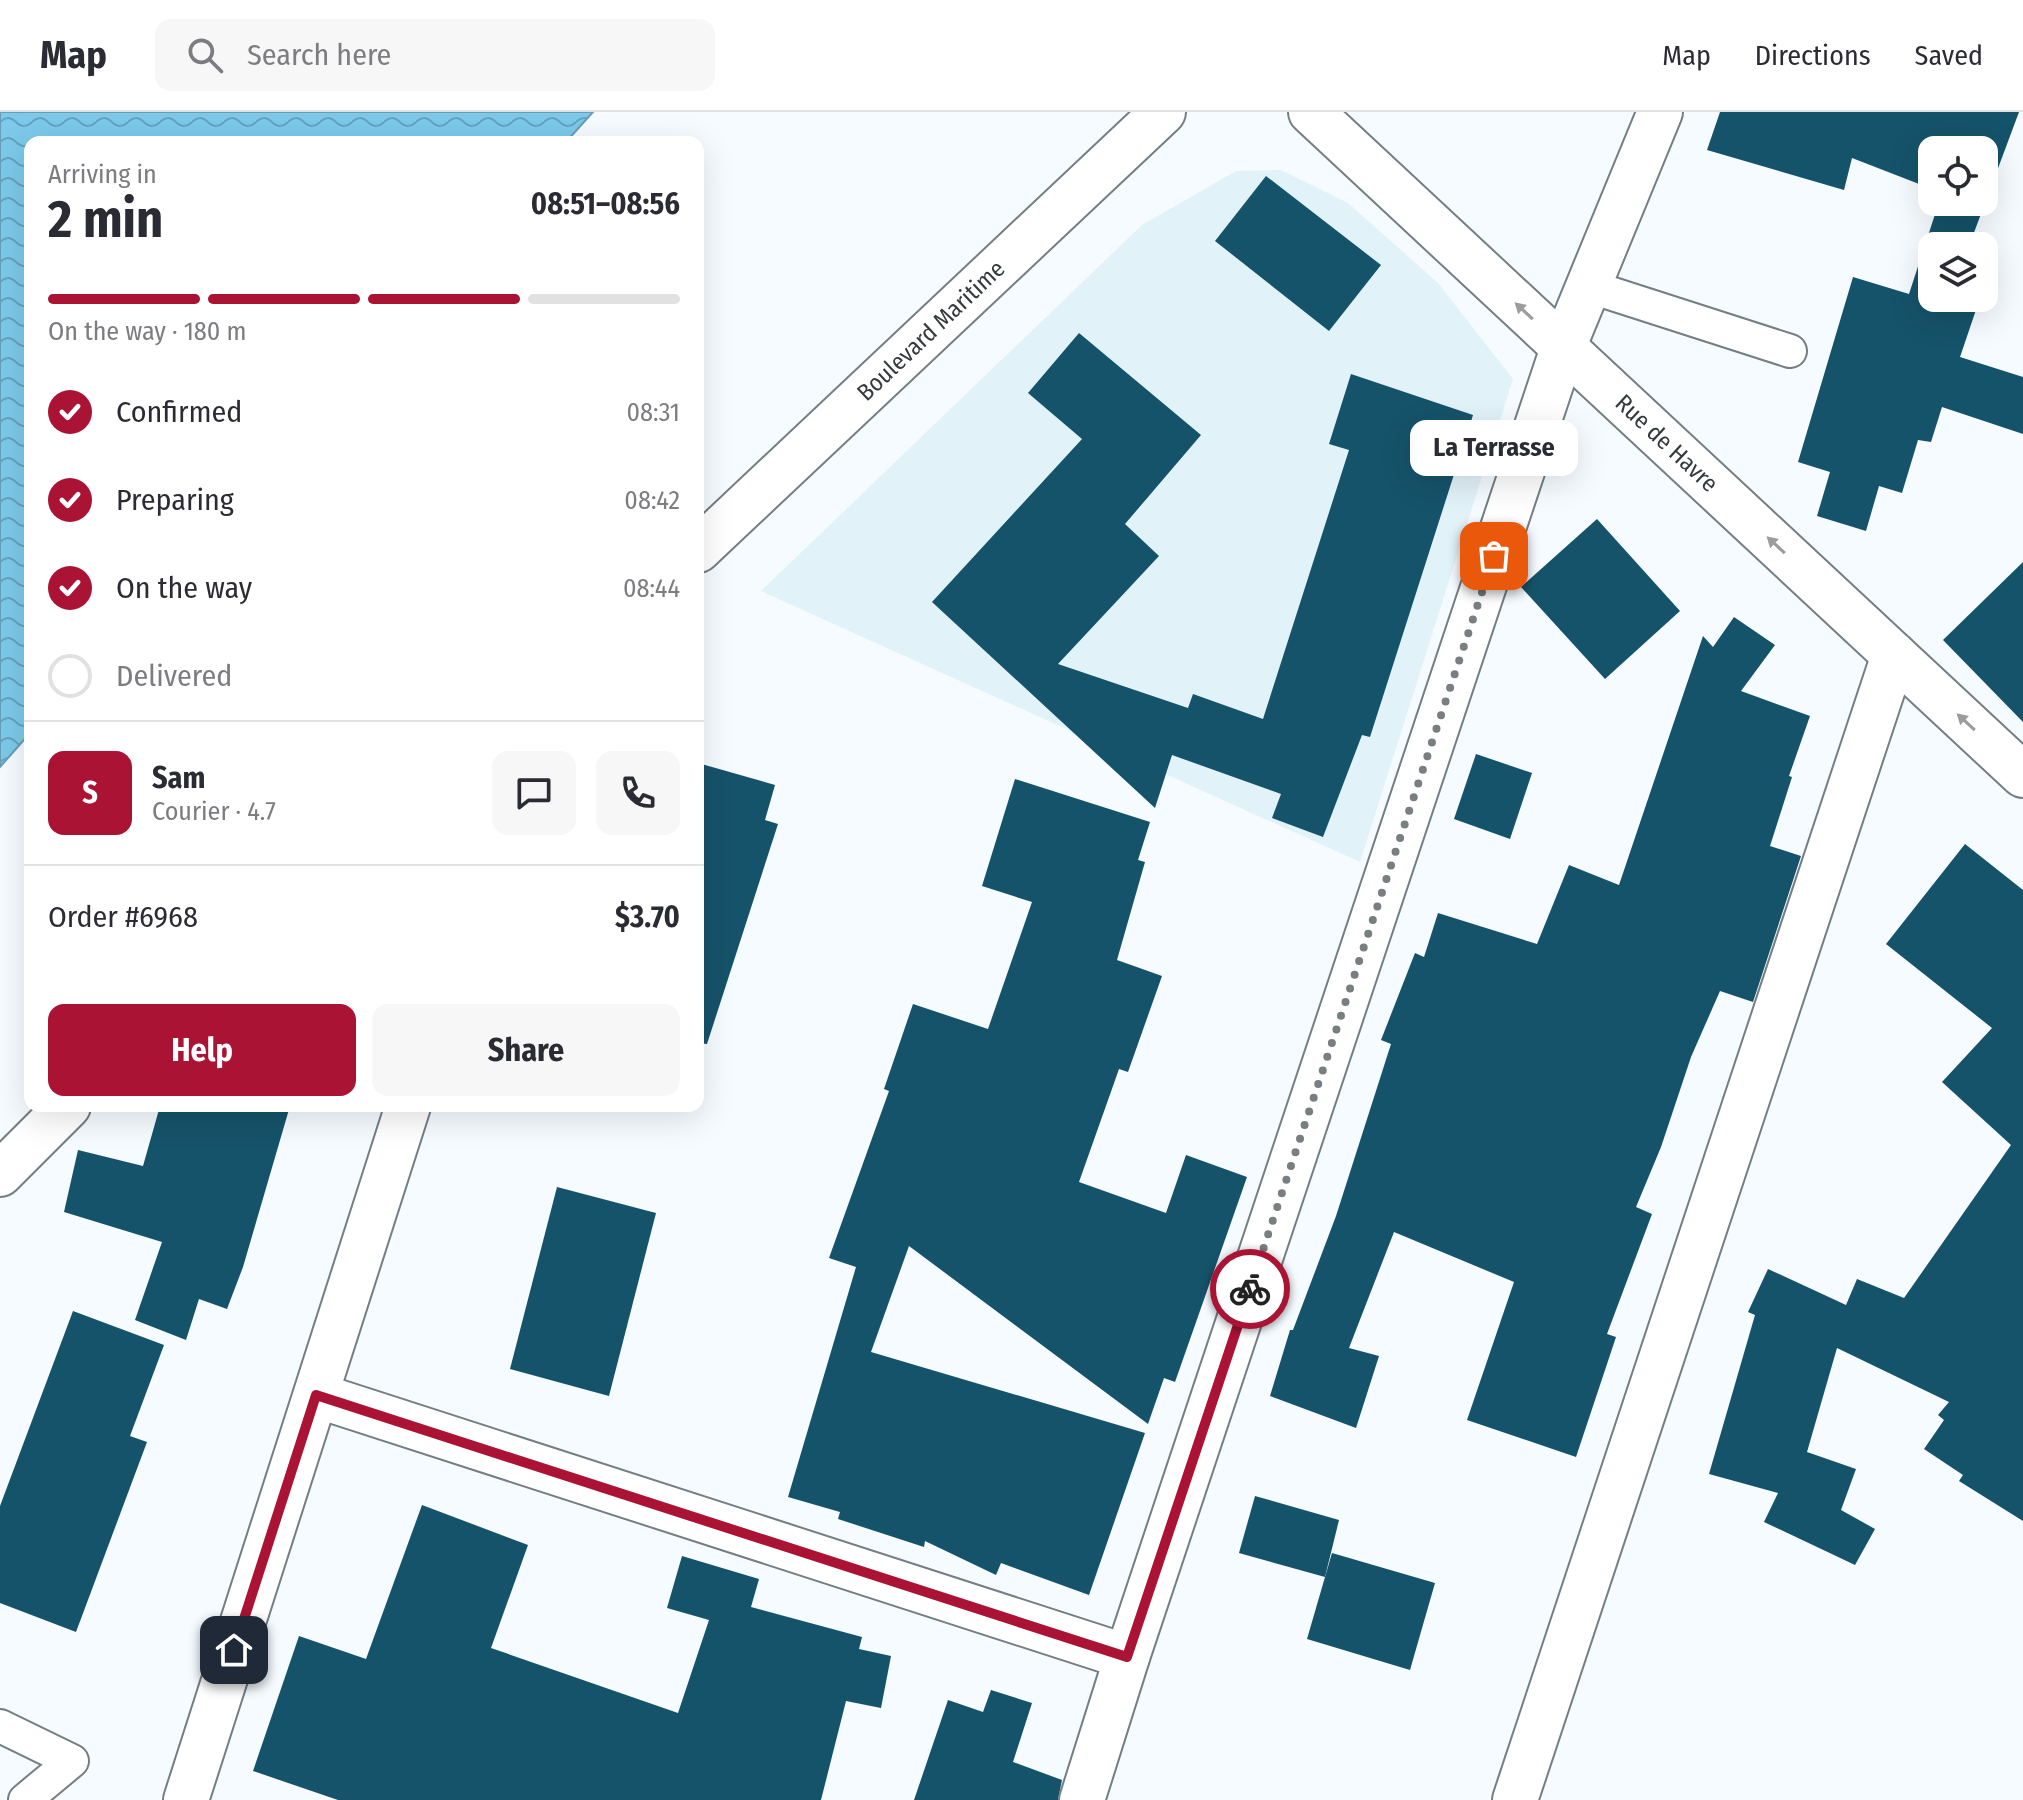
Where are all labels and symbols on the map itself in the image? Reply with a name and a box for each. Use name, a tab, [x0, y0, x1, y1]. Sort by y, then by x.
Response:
street label: Boulevard Maritime	[851, 255, 1010, 407]
one-way arrow	[1514, 302, 1533, 320]
street label: Rue de Havre	[1610, 389, 1724, 498]
callout: La Terrasse	[1410, 420, 1578, 476]
pin	[1460, 522, 1528, 590]
one-way arrow	[1766, 536, 1785, 554]
one-way arrow	[1957, 713, 1976, 731]
courier	[1210, 1249, 1290, 1329]
pin	[200, 1616, 268, 1684]

